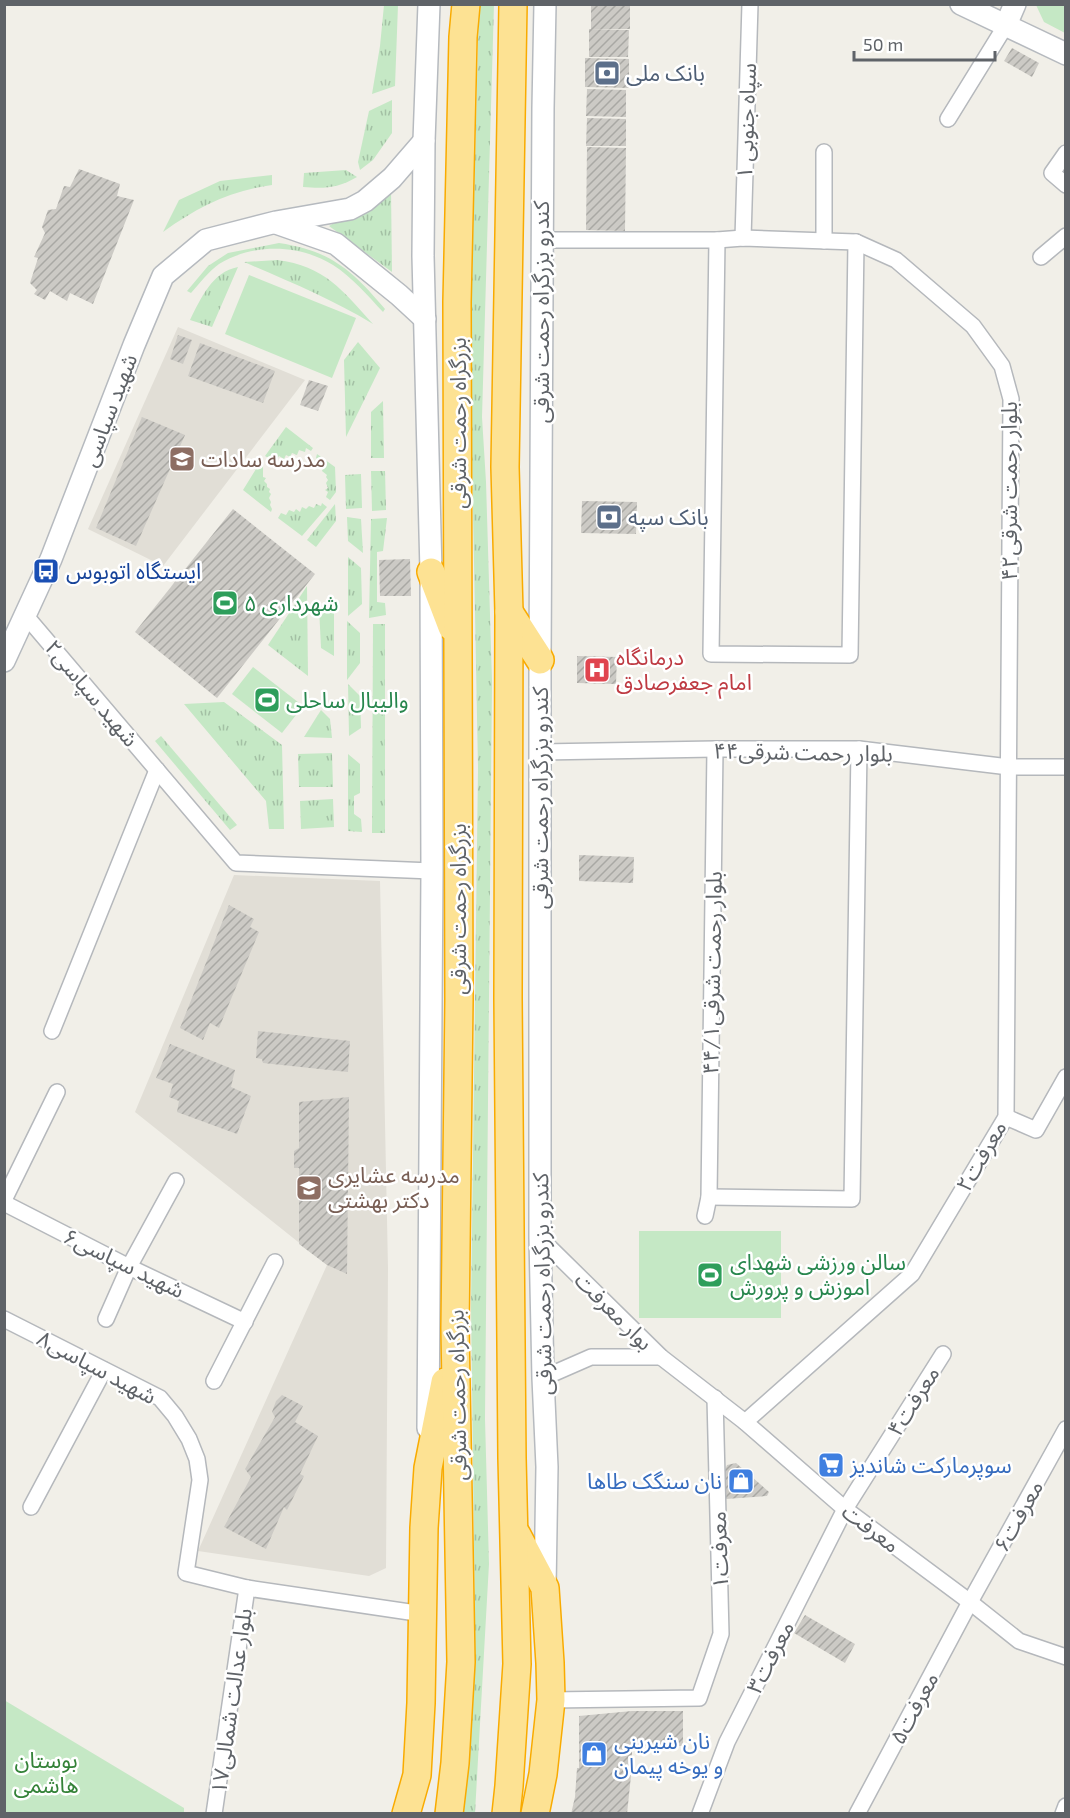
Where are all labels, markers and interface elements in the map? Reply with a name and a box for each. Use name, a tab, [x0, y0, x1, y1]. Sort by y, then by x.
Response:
scale bar	[854, 24, 995, 62]
text: 50 m	[863, 33, 903, 55]
bank icon: بانک ملی	[592, 58, 622, 88]
place label: بانک ملی	[626, 59, 705, 86]
street label: ۱ سپاه جنوبی	[730, 62, 763, 180]
street label: کندرو بزرگراه رحمت شرقی	[527, 200, 555, 423]
street label: بزرگراه رحمت شرقی	[444, 337, 472, 509]
street label: شهید سپاسی	[75, 350, 144, 471]
street label: بلوار رحمت شرقی۴۲	[995, 401, 1023, 581]
school or university icon: مدرسه سادات	[167, 444, 197, 474]
place label: مدرسه سادات	[201, 445, 326, 473]
bank icon: بانک سپه	[594, 502, 624, 532]
place label: بانک سپه	[628, 503, 709, 532]
bus stop icon: ایستگاه اتوبوس	[31, 556, 61, 586]
place label: ایستگاه اتوبوس	[66, 557, 201, 584]
sports icon: شهرداری ۵	[210, 588, 240, 618]
place label: شهرداری ۵	[244, 589, 338, 617]
street label: شهید سپاسی۲	[38, 634, 145, 753]
place label: درمانگاه امام جعفرصادق	[616, 643, 752, 699]
hospital icon: درمانگاه امام جعفرصادق	[582, 655, 612, 685]
sports icon: والیبال ساحلی	[252, 685, 282, 715]
place label: والیبال ساحلی	[286, 686, 409, 713]
street label: کندرو بزرگراه رحمت شرقی	[526, 686, 554, 909]
street label: ۴۴بلوار رحمت شرقی	[713, 736, 893, 768]
street label: بزرگراه رحمت شرقی	[444, 823, 472, 995]
street label: بلوار رحمت شرقی۴۴/۱	[696, 871, 728, 1075]
street label: معرفت۲	[949, 1115, 1012, 1196]
place label: مدرسه عشایری دکتر بهشتی	[328, 1161, 460, 1213]
street label: کندرو بزرگراه رحمت شرقی	[526, 1172, 558, 1395]
school or university icon: مدرسه عشایری دکتر بهشتی	[294, 1173, 324, 1203]
street label: شهید سپاسی۶	[58, 1222, 189, 1305]
place label: سالن ورزشی شهدای اموزش و پرورش	[730, 1248, 906, 1302]
sports icon: سالن ورزشی شهدای اموزش و پرورش	[695, 1260, 725, 1290]
street label: بوار معرفت	[569, 1266, 659, 1356]
street label: بزرگراه رحمت شرقی	[442, 1309, 472, 1481]
street label: شهید سپاسی۸	[32, 1324, 161, 1411]
street label: معرفت۴	[881, 1361, 945, 1441]
supermarket icon: سوپرمارکت شاندیز	[816, 1450, 846, 1480]
place label: سوپرمارکت شاندیز	[849, 1451, 1012, 1480]
shop icon: نان سنگک طاها	[726, 1466, 756, 1496]
place label: نان سنگک طاها	[587, 1467, 722, 1494]
street label: معرفت۶	[987, 1475, 1048, 1556]
street label: معرفت	[837, 1497, 905, 1558]
street label: معرفت۱	[704, 1511, 733, 1589]
street label: بلوار عدالت شمالی۱۷	[204, 1606, 258, 1796]
street label: معرفت۳	[740, 1616, 799, 1697]
street label: معرفت۵	[883, 1667, 944, 1748]
place label: نان شیرینی و یوخه پیمان	[614, 1727, 723, 1781]
shop icon: نان شیرینی و یوخه پیمان	[579, 1739, 609, 1769]
park label: بوستان هاشمی	[13, 1746, 79, 1798]

